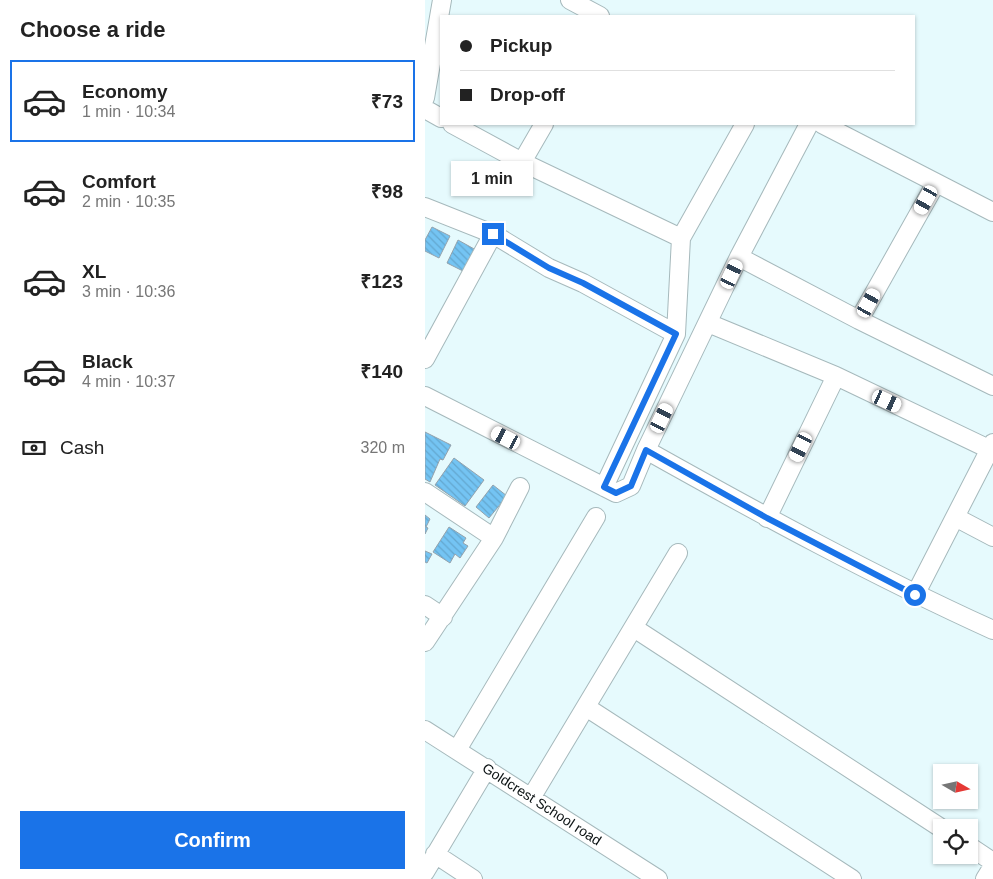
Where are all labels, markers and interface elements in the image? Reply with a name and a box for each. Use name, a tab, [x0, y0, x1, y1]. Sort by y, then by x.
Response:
text: Choose a ride	[20, 17, 165, 42]
text: Pickup	[490, 35, 552, 56]
icon: car	[22, 79, 67, 124]
text: Economy	[82, 81, 168, 102]
text: Drop-off	[490, 84, 565, 105]
text: ₹73	[371, 91, 403, 112]
text: 1 min · 10:34	[82, 103, 175, 120]
callout: 1 min	[452, 162, 534, 196]
icon: car	[22, 169, 67, 214]
text: 1 min	[471, 170, 513, 187]
text: Comfort	[82, 171, 156, 192]
text: ₹98	[371, 181, 403, 202]
car	[912, 183, 939, 217]
text: 2 min · 10:35	[82, 193, 175, 210]
route end	[482, 223, 504, 245]
car	[718, 257, 745, 291]
icon: car	[22, 259, 67, 304]
text: XL	[82, 261, 106, 282]
text: ₹123	[360, 271, 403, 292]
text: 3 min · 10:36	[82, 283, 175, 300]
car	[855, 286, 882, 320]
icon: car	[22, 349, 67, 394]
text: Black	[82, 351, 133, 372]
text: ₹140	[360, 361, 403, 382]
text: 4 min · 10:37	[82, 373, 175, 390]
car	[870, 388, 903, 414]
car	[648, 401, 675, 435]
car	[489, 425, 522, 451]
car	[787, 430, 814, 464]
icon: cash	[20, 434, 48, 462]
text: Cash	[60, 437, 104, 458]
text: 320 m	[361, 439, 405, 456]
route start	[904, 584, 926, 606]
street label: Goldcrest School road	[480, 760, 604, 848]
north arrow	[933, 764, 977, 809]
map controls	[933, 764, 978, 864]
button: Confirm	[20, 811, 405, 869]
button: locate	[933, 819, 978, 864]

